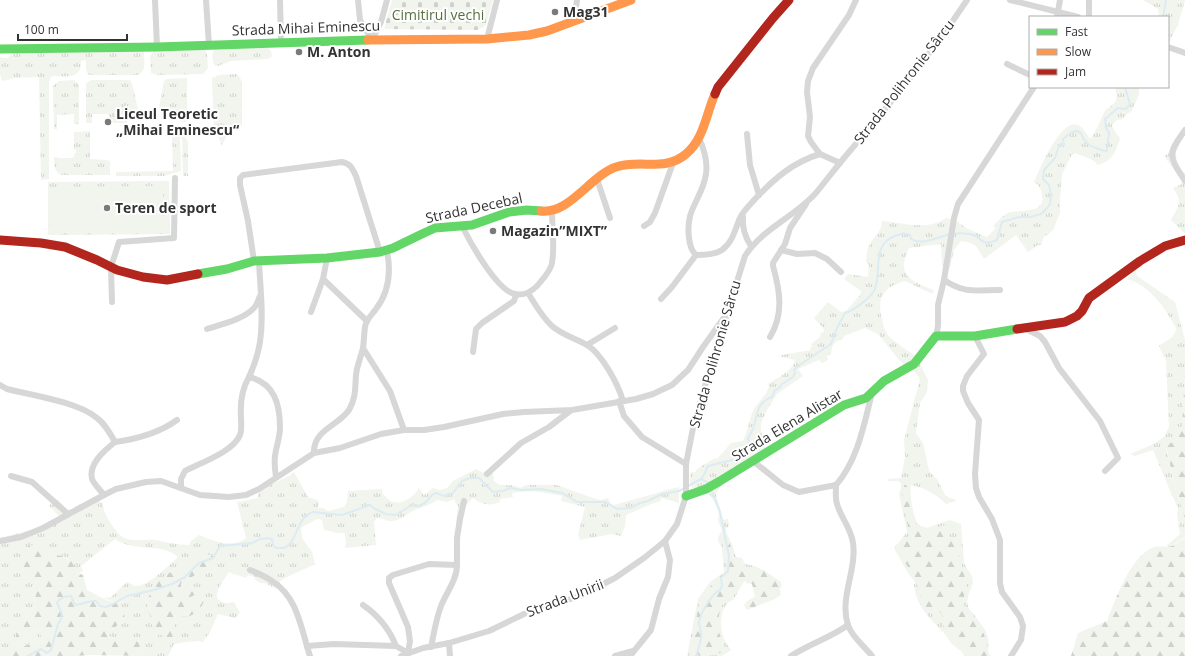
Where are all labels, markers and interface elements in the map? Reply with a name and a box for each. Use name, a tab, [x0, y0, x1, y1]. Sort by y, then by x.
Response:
place label: Mag31	[563, 2, 609, 21]
park label: Cimitirul vechi	[392, 5, 484, 24]
marker: Mag31	[550, 7, 560, 17]
street label: Strada Mihai Eminescu	[231, 15, 381, 40]
scale bar	[18, 16, 127, 42]
street label: Strada Polihronie Sârcu	[849, 16, 958, 148]
legend	[1029, 16, 1169, 88]
text: 100 m	[24, 21, 59, 38]
text: Fast	[1065, 23, 1088, 40]
place label: M. Anton	[307, 42, 371, 61]
text: Slow	[1065, 43, 1092, 60]
marker: M. Anton	[294, 47, 304, 57]
text: Jam	[1064, 63, 1086, 80]
place label: Liceul Teoretic „Mihai Eminescu“	[116, 104, 240, 139]
marker: Liceul Teoretic „Mihai Eminescu“	[103, 117, 113, 127]
street label: Strada Decebal	[424, 188, 524, 227]
place label: Teren de sport	[115, 198, 217, 217]
marker: Teren de sport	[102, 203, 112, 213]
place label: Magazin”MIXT”	[501, 221, 608, 240]
marker: Magazin”MIXT”	[488, 226, 498, 236]
street label: Strada Polihronie Sârcu	[684, 278, 745, 430]
street label: Strada Elena Alistar	[728, 384, 846, 465]
street label: Strada Unirii	[523, 574, 606, 621]

